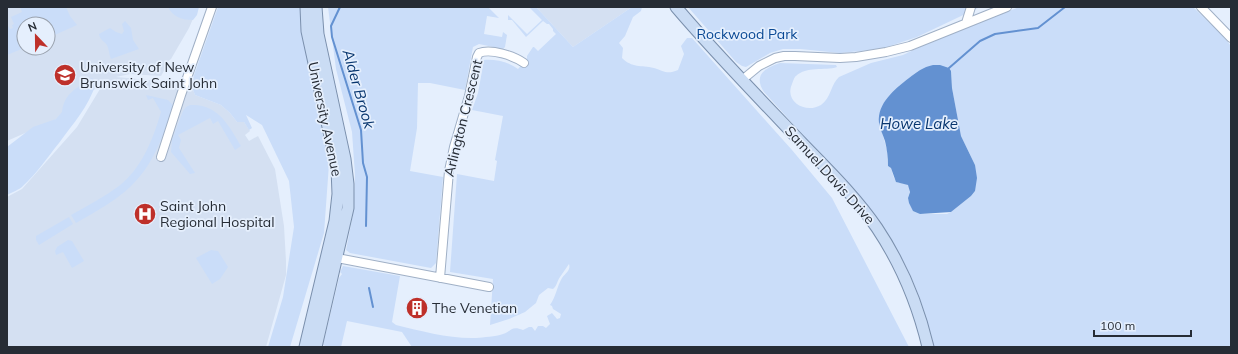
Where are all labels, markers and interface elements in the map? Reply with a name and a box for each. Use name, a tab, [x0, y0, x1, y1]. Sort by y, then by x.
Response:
north arrow	[16, 16, 56, 56]
text: N	[26, 19, 39, 35]
park label: Rockwood Park	[696, 25, 798, 43]
water label: Alder Brook	[338, 46, 380, 132]
place label: University of New Brunswick Saint John	[80, 58, 217, 92]
street label: Arlington Crescent	[440, 58, 486, 178]
street label: University Avenue	[304, 60, 346, 178]
school or university icon: University of New Brunswick Saint John	[52, 62, 78, 88]
water label: Howe Lake	[880, 114, 958, 133]
street label: Samuel Davis Drive	[781, 122, 879, 228]
place label: Saint John Regional Hospital	[160, 197, 275, 231]
hospital icon: Saint John Regional Hospital	[132, 201, 158, 227]
building icon: The Venetian	[404, 295, 430, 321]
place label: The Venetian	[432, 299, 517, 317]
scale bar	[1094, 312, 1191, 338]
text: 100 m	[1100, 318, 1135, 333]

